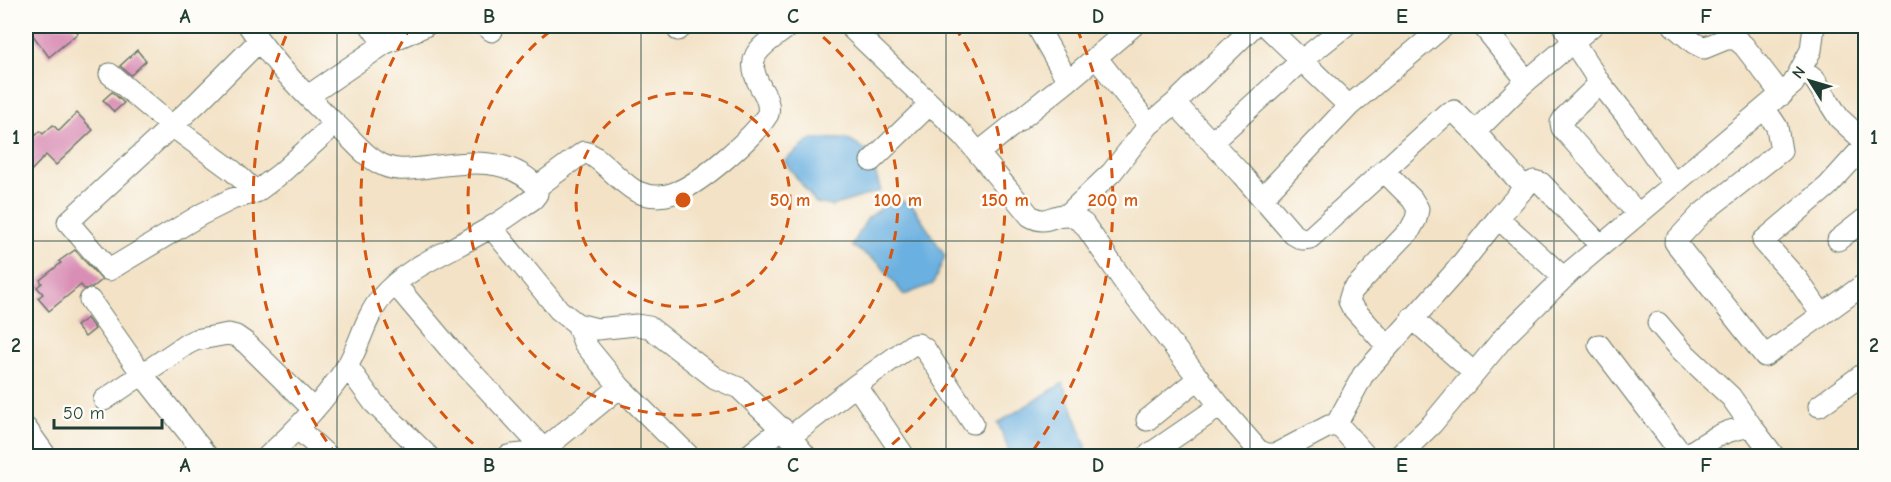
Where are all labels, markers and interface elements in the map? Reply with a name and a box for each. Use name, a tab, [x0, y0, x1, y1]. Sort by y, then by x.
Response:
text: A	[179, 5, 191, 28]
text: B	[483, 5, 495, 28]
text: C	[787, 5, 799, 28]
text: D	[1092, 5, 1104, 28]
text: E	[1396, 5, 1408, 28]
text: F	[1700, 5, 1712, 28]
north arrow	[1780, 51, 1840, 111]
text: N	[1788, 63, 1809, 82]
text: 1	[12, 126, 20, 149]
text: 1	[1870, 126, 1878, 149]
centre of rings	[673, 190, 693, 210]
text: 50 m	[770, 190, 810, 211]
text: 100 m	[874, 190, 922, 211]
text: 150 m	[981, 190, 1029, 211]
text: 200 m	[1088, 190, 1138, 211]
text: 2	[11, 334, 21, 357]
text: 2	[1869, 334, 1879, 357]
scale bar	[54, 392, 162, 430]
text: 50 m	[63, 403, 105, 424]
text: A	[179, 454, 191, 477]
text: B	[483, 454, 495, 477]
text: C	[787, 454, 799, 477]
text: D	[1092, 454, 1104, 477]
text: E	[1396, 454, 1408, 477]
text: F	[1700, 454, 1712, 477]

